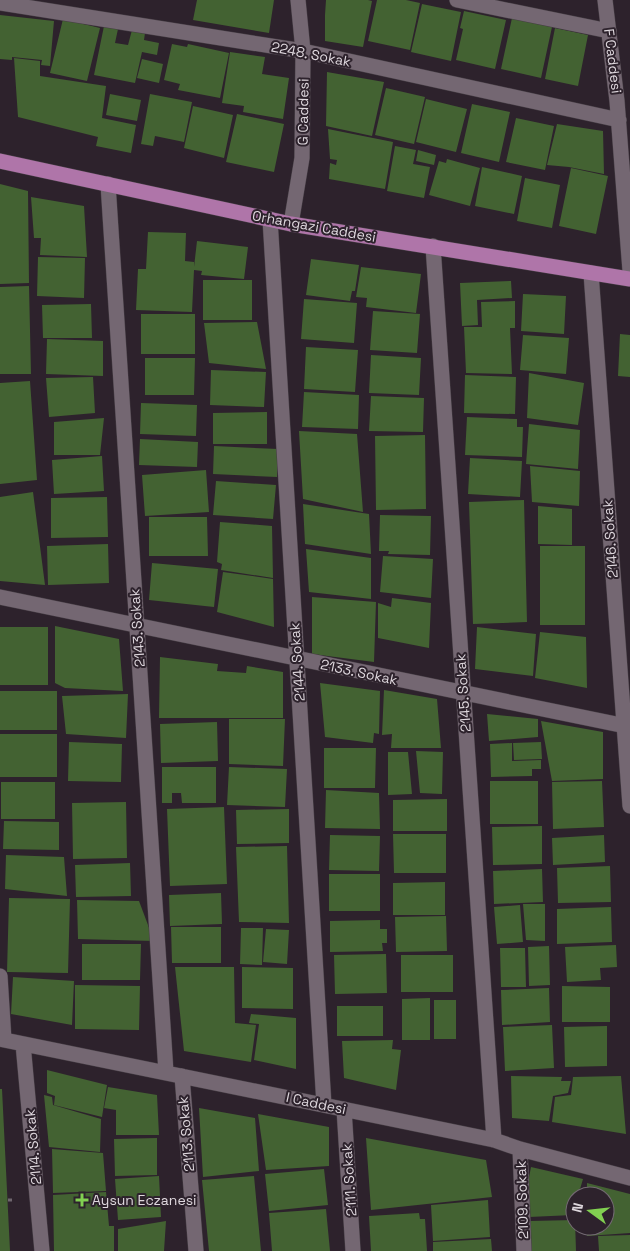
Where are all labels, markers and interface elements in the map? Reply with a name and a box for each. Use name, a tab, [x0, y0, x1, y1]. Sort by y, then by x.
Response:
street label: F Caddesi	[600, 28, 626, 94]
street label: 2248. Sokak	[270, 37, 353, 71]
street label: G Caddesi	[293, 78, 313, 146]
street label: Orhangazi Caddesi	[251, 206, 377, 246]
street label: 2146. Sokak	[598, 499, 622, 579]
street label: 2143. Sokak	[125, 588, 149, 668]
street label: 2144. Sokak	[285, 622, 309, 702]
street label: 2145. Sokak	[451, 653, 475, 733]
street label: 2133. Sokak	[319, 655, 400, 689]
street label: I Caddesi	[284, 1088, 348, 1118]
street label: 2113. Sokak	[174, 1095, 198, 1172]
street label: 2114. Sokak	[21, 1108, 45, 1186]
street label: 2111. Sokak	[337, 1143, 361, 1217]
street label: 2109. Sokak	[512, 1160, 532, 1240]
north arrow	[565, 1186, 615, 1236]
place label: Aysun Eczanesi	[92, 1191, 197, 1209]
marker: Aysun Eczanesi	[76, 1194, 88, 1206]
text: N	[568, 1201, 587, 1215]

